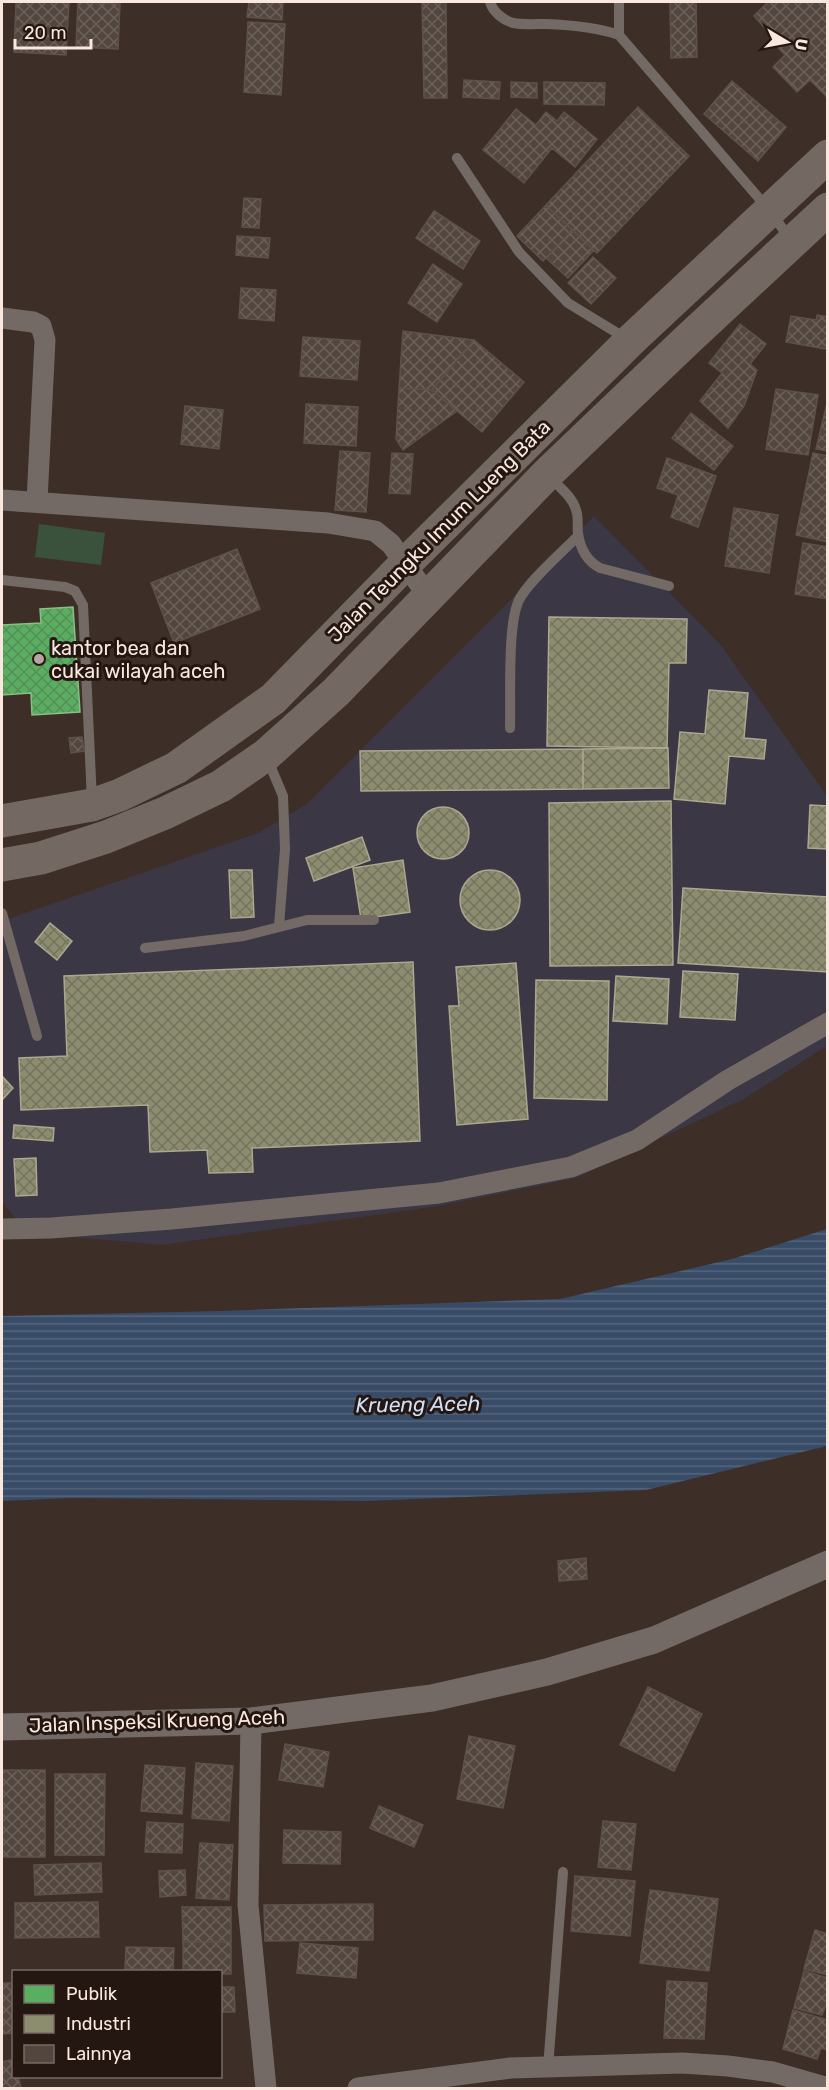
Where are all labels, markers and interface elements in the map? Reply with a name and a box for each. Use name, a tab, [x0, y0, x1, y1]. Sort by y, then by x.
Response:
scale bar	[15, 12, 92, 50]
north arrow	[757, 12, 817, 72]
text: 20 m	[24, 22, 66, 44]
text: U	[791, 37, 812, 52]
street label: Jalan Teungku Imum Lueng Bata	[323, 415, 555, 647]
place label: kantor bea dan cukai wilayah aceh	[51, 636, 225, 683]
marker: kantor bea dan cukai wilayah aceh	[32, 652, 46, 666]
water label: Krueng Aceh	[355, 1390, 481, 1418]
street label: Jalan Inspeksi Krueng Aceh	[28, 1705, 286, 1737]
legend	[12, 1970, 222, 2078]
text: Publik	[66, 1983, 118, 2005]
text: Industri	[66, 2013, 131, 2035]
text: Lainnya	[66, 2043, 131, 2065]

